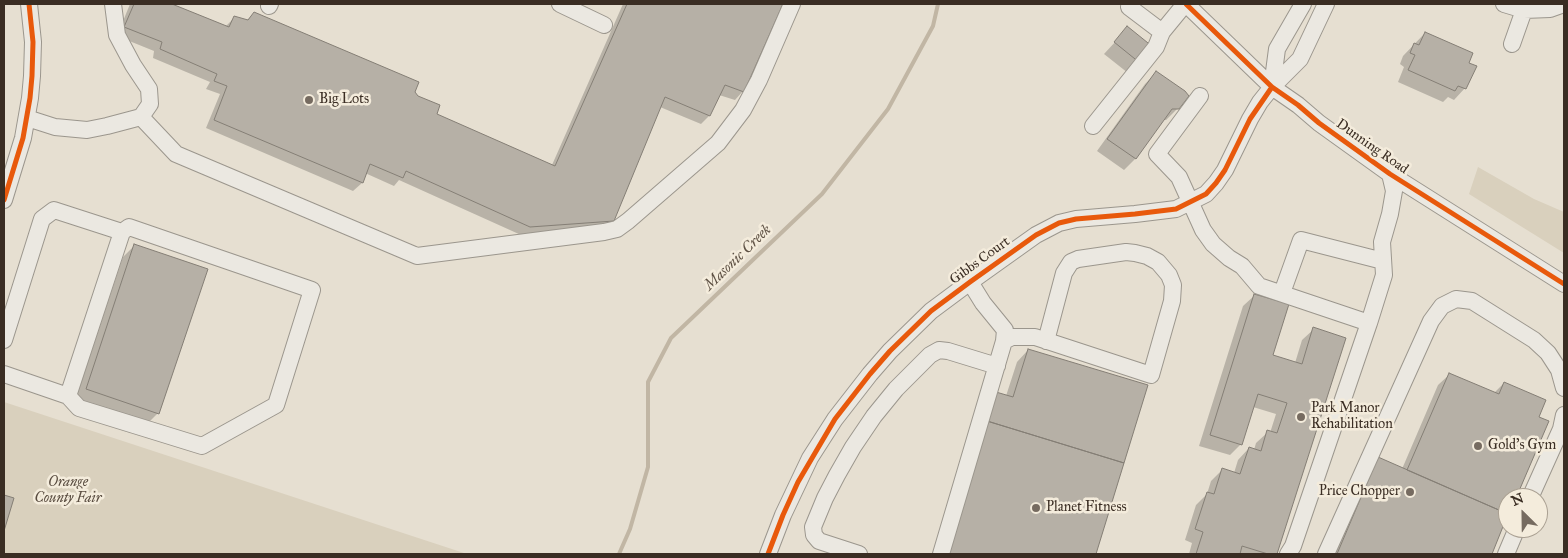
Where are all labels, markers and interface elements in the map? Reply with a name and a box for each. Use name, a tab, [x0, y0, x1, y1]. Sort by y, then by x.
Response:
place label: Big Lots	[319, 92, 369, 108]
marker: Big Lots	[303, 94, 315, 106]
street label: Dunning Road	[1333, 116, 1411, 178]
water label: Masonic Creek	[701, 221, 775, 295]
street label: Gibbs Court	[947, 234, 1013, 288]
place label: Park Manor Rehabilitation	[1311, 401, 1393, 434]
marker: Park Manor Rehabilitation	[1295, 411, 1307, 423]
place label: Gold's Gym	[1488, 438, 1556, 454]
marker: Gold's Gym	[1472, 440, 1484, 452]
park label: Orange County Fair	[35, 475, 101, 508]
place label: Price Chopper	[1319, 484, 1400, 500]
marker: Price Chopper	[1404, 486, 1416, 498]
north arrow	[1498, 488, 1548, 538]
text: N	[1509, 490, 1526, 510]
place label: Planet Fitness	[1046, 500, 1127, 516]
marker: Planet Fitness	[1030, 502, 1042, 514]

